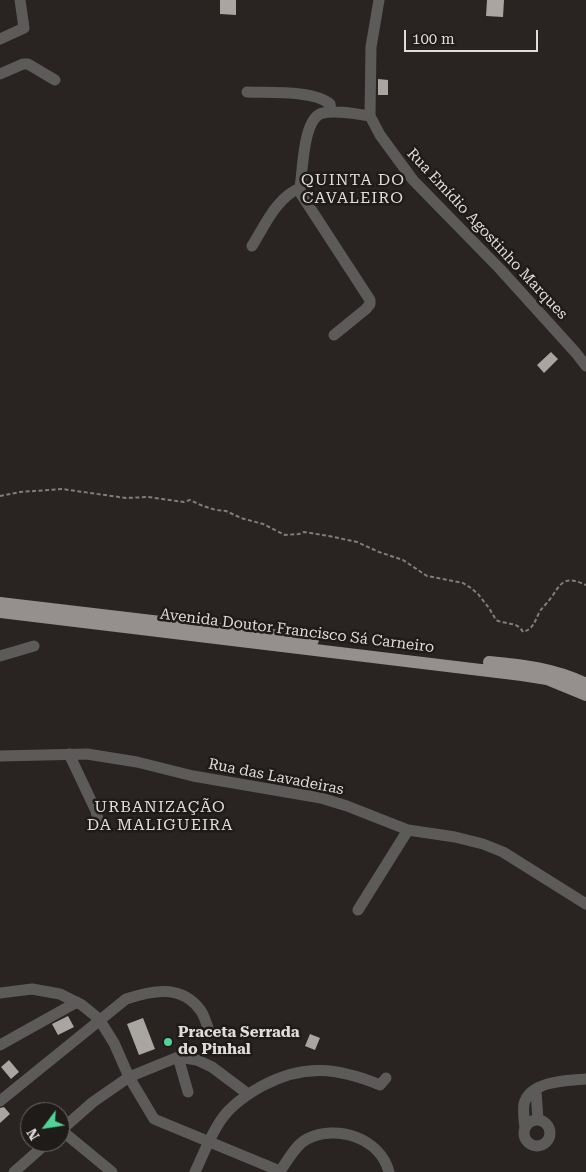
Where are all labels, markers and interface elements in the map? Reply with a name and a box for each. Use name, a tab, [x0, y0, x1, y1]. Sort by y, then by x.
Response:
scale bar	[406, 20, 540, 52]
text: 100 m	[412, 30, 455, 48]
street label: Rua Emídio Agostinho Marques	[403, 145, 571, 323]
district label: QUINTA DO CAVALEIRO	[300, 170, 406, 208]
street label: Avenida Doutor Francisco Sá Carneiro	[159, 605, 435, 657]
street label: Rua das Lavadeiras	[207, 755, 345, 799]
district label: URBANIZAÇÃO DA MALIGUEIRA	[85, 797, 235, 835]
place label: Praceta Serrada do Pinhal	[178, 1024, 300, 1059]
marker: Praceta Serrada do Pinhal	[162, 1036, 174, 1048]
north arrow	[20, 1102, 70, 1152]
text: N	[23, 1125, 43, 1143]

